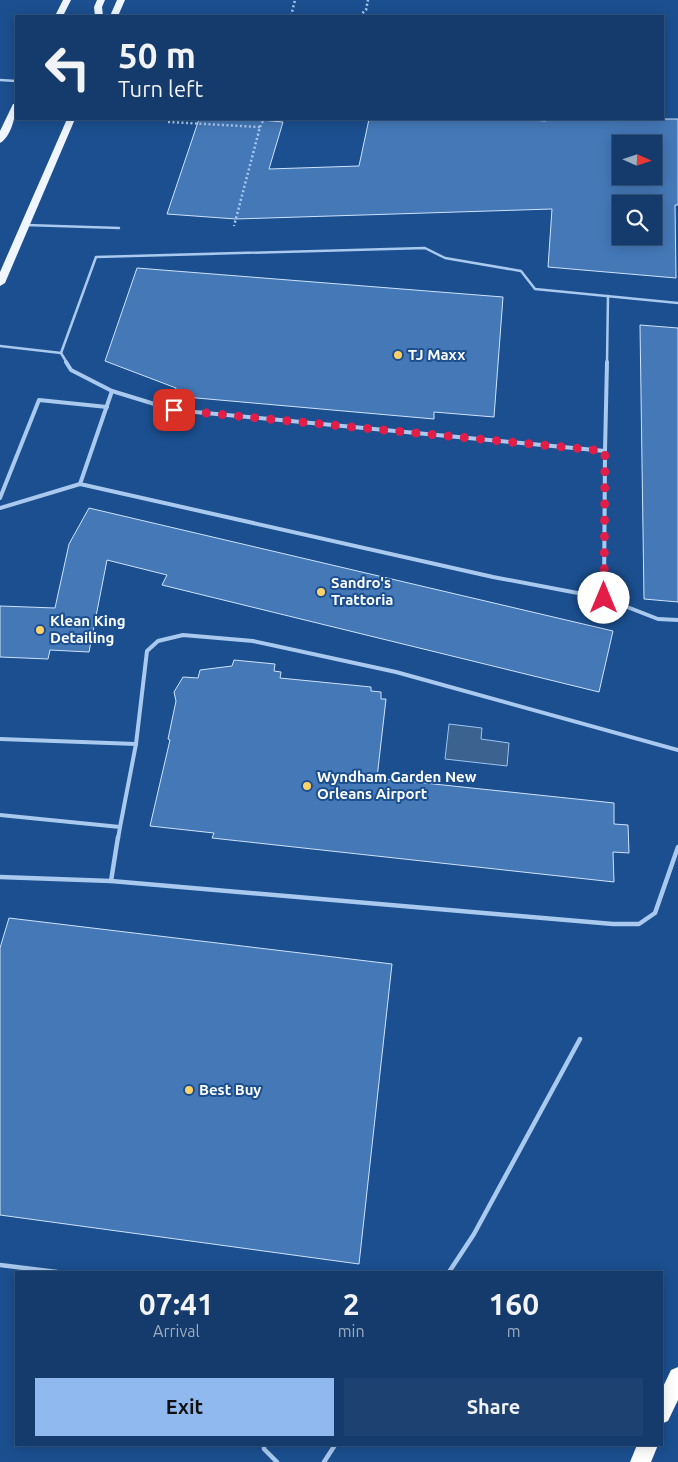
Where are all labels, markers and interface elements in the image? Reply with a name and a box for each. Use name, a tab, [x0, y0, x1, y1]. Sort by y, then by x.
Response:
icon: left	[35, 35, 100, 100]
text: 50 m	[118, 35, 196, 75]
text: Turn left	[118, 76, 203, 101]
north arrow	[612, 135, 662, 185]
map controls	[612, 135, 662, 245]
button: search	[612, 195, 662, 245]
place label: TJ Maxx	[408, 346, 465, 363]
marker: TJ Maxx	[392, 349, 404, 361]
pin	[153, 389, 195, 431]
icon: arrive	[160, 396, 188, 424]
position arrow	[577, 571, 629, 623]
place label: Sandro's Trattoria	[331, 574, 394, 608]
marker: Sandro's Trattoria	[315, 586, 327, 598]
place label: Klean King Detailing	[50, 612, 126, 646]
marker: Klean King Detailing	[34, 624, 46, 636]
place label: Wyndham Garden New Orleans Airport	[317, 768, 477, 802]
marker: Wyndham Garden New Orleans Airport	[301, 780, 313, 792]
place label: Best Buy	[199, 1081, 261, 1098]
marker: Best Buy	[183, 1084, 195, 1096]
text: 07:41	[139, 1287, 214, 1321]
text: 2	[343, 1287, 360, 1321]
text: 160	[488, 1287, 539, 1321]
text: Arrival	[153, 1322, 200, 1340]
text: min	[338, 1322, 365, 1340]
text: m	[507, 1322, 521, 1340]
button: Exit	[35, 1378, 334, 1436]
button: Share	[344, 1378, 643, 1436]

